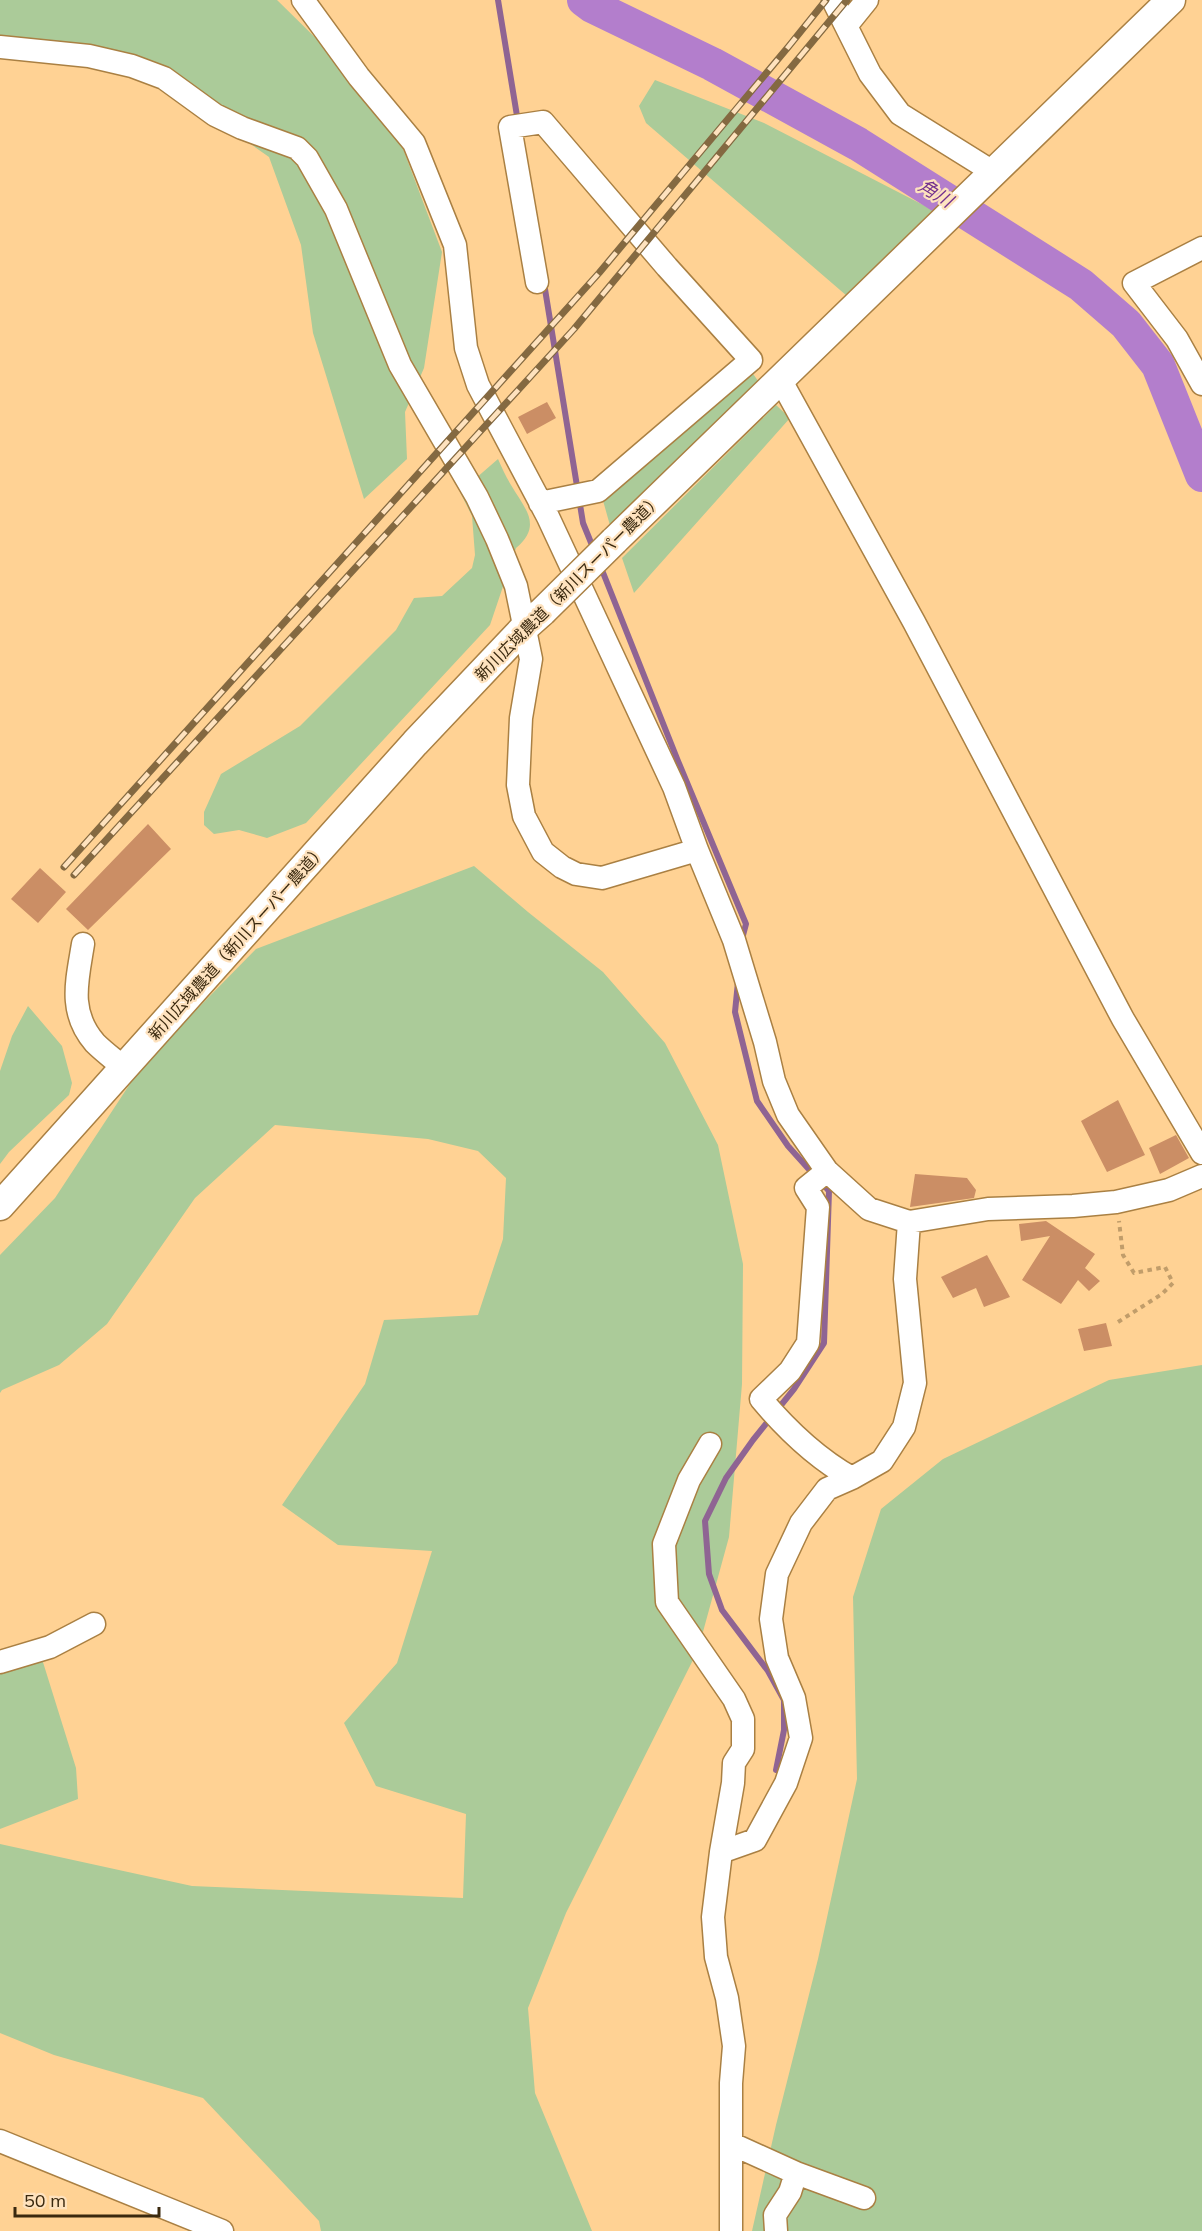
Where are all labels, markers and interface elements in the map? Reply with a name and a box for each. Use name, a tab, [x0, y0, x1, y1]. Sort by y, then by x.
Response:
water label: 角川	[915, 174, 959, 213]
street label: 新川広域農道（新川スーパー農道）	[470, 489, 666, 685]
street label: 新川広域農道（新川スーパー農道）	[144, 840, 330, 1044]
scale bar	[15, 2180, 159, 2218]
text: 50 m	[24, 2189, 66, 2212]

